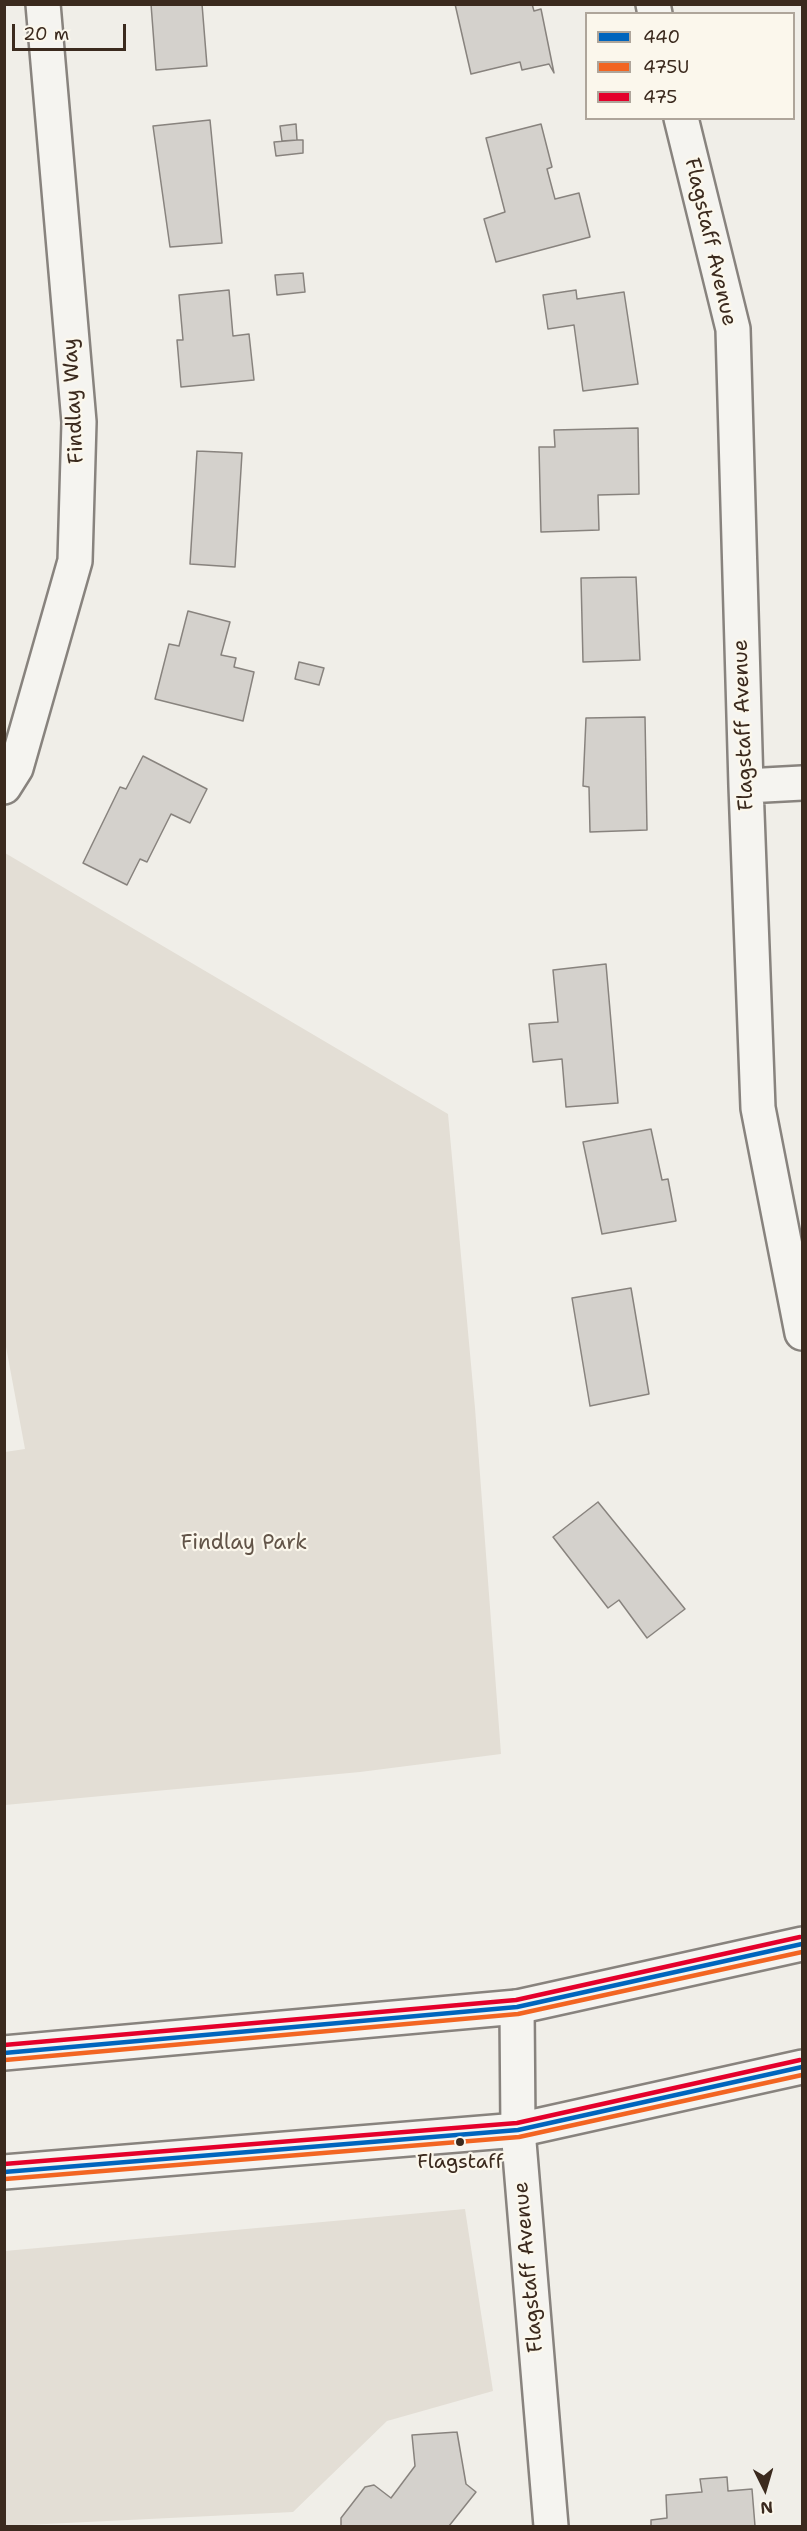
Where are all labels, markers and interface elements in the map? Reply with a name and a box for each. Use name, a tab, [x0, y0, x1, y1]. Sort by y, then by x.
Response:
scale bar	[15, 12, 129, 50]
legend	[585, 12, 795, 120]
text: 20 m	[23, 22, 69, 46]
text: 440	[643, 25, 680, 49]
text: 475U	[643, 55, 689, 79]
text: 475	[643, 85, 677, 109]
street label: Flagstaff Avenue	[678, 156, 742, 328]
street label: Findlay Way	[58, 338, 90, 464]
street label: Flagstaff Avenue	[728, 639, 760, 811]
park label: Findlay Park	[181, 1531, 307, 1557]
marker: Flagstaff	[454, 2136, 466, 2148]
place label: Flagstaff	[417, 2151, 503, 2175]
street label: Flagstaff Avenue	[509, 2180, 549, 2354]
north arrow	[735, 2459, 795, 2519]
text: N	[759, 2496, 774, 2518]

